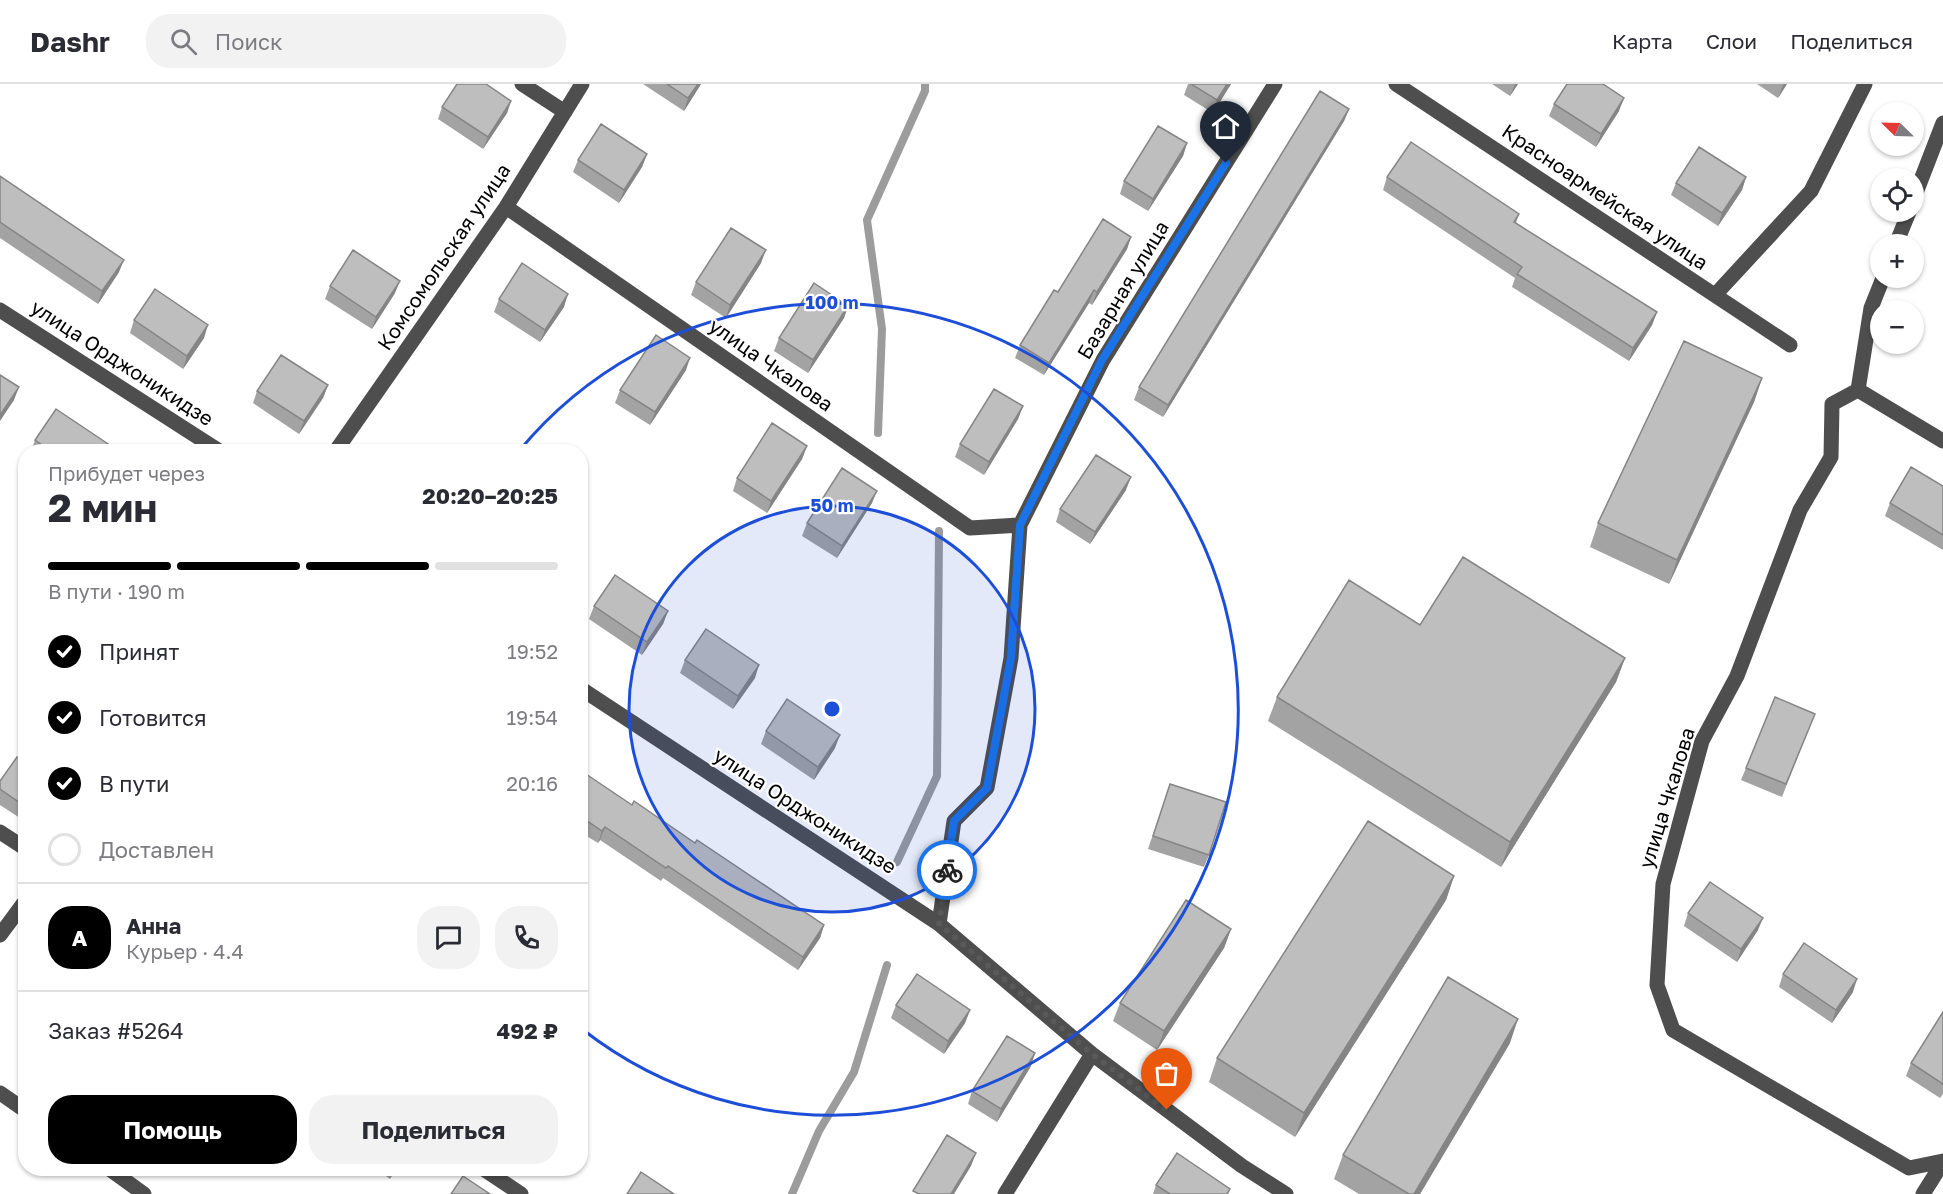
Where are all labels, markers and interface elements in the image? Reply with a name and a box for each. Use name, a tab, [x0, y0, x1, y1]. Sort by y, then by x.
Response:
search box	[146, 14, 566, 68]
text: Dashr	[30, 25, 110, 58]
icon: search	[167, 25, 200, 58]
text: Поиск	[215, 28, 283, 55]
text: Карта	[1612, 28, 1673, 54]
text: Слои	[1706, 28, 1757, 54]
text: Поделиться	[1790, 28, 1913, 54]
pin	[1200, 101, 1251, 163]
north arrow	[1870, 102, 1924, 156]
map controls	[1870, 102, 1924, 354]
icon: home	[1209, 110, 1242, 143]
street label: Красноармейская улица	[1498, 118, 1713, 274]
street label: Комсомольская улица	[372, 159, 515, 354]
button: locate	[1870, 168, 1924, 222]
street label: Базарная улица	[1071, 216, 1173, 363]
button: +	[1870, 234, 1924, 288]
text: 100 m	[806, 291, 858, 313]
street label: улица Орджоникидзе	[27, 294, 218, 430]
button: −	[1870, 300, 1924, 354]
street label: улица Чкалова	[705, 313, 838, 416]
text: Прибудет через	[48, 461, 205, 485]
text: 20:20–20:25	[422, 482, 558, 509]
text: 2 мин	[48, 484, 157, 531]
text: 50 m	[811, 494, 853, 516]
text: В пути · 190 m	[48, 579, 185, 603]
icon: check	[48, 635, 81, 668]
text: Принят	[99, 638, 179, 665]
text: 19:52	[507, 639, 558, 663]
centre of rings	[822, 699, 842, 719]
icon: check	[48, 701, 81, 734]
text: Готовится	[99, 704, 207, 731]
text: 19:54	[506, 705, 558, 729]
street label: улица Чкалова	[1633, 724, 1699, 871]
street label: улица Орджоникидзе	[710, 742, 901, 878]
icon: check	[48, 767, 81, 800]
text: В пути	[99, 770, 169, 797]
text: 20:16	[506, 771, 558, 795]
text: Доставлен	[99, 836, 214, 863]
courier	[917, 840, 977, 900]
icon: bike	[931, 854, 964, 887]
button: chat	[417, 906, 480, 969]
button: phone	[495, 906, 558, 969]
text: Анна	[126, 912, 181, 939]
text: А	[72, 924, 87, 951]
text: Курьер · 4.4	[126, 939, 244, 963]
text: Заказ #5264	[48, 1017, 184, 1044]
text: 492 ₽	[497, 1017, 558, 1044]
pin	[1141, 1048, 1192, 1110]
icon: bag	[1150, 1057, 1183, 1090]
button: Помощь	[48, 1095, 297, 1164]
button: Поделиться	[309, 1095, 558, 1164]

